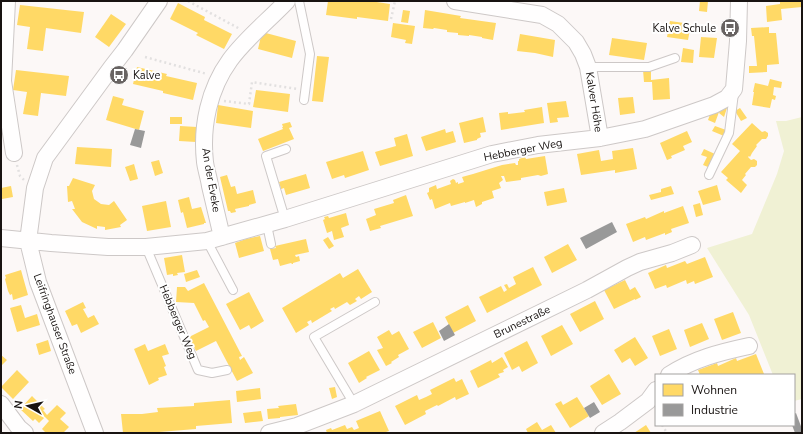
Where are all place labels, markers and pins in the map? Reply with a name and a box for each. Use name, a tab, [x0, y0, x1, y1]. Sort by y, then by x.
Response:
bus stop icon: Kalve Schule	[719, 17, 741, 39]
place label: Kalve Schule	[653, 21, 716, 36]
bus stop icon: Kalve	[108, 64, 130, 86]
place label: Kalve	[133, 68, 160, 83]

